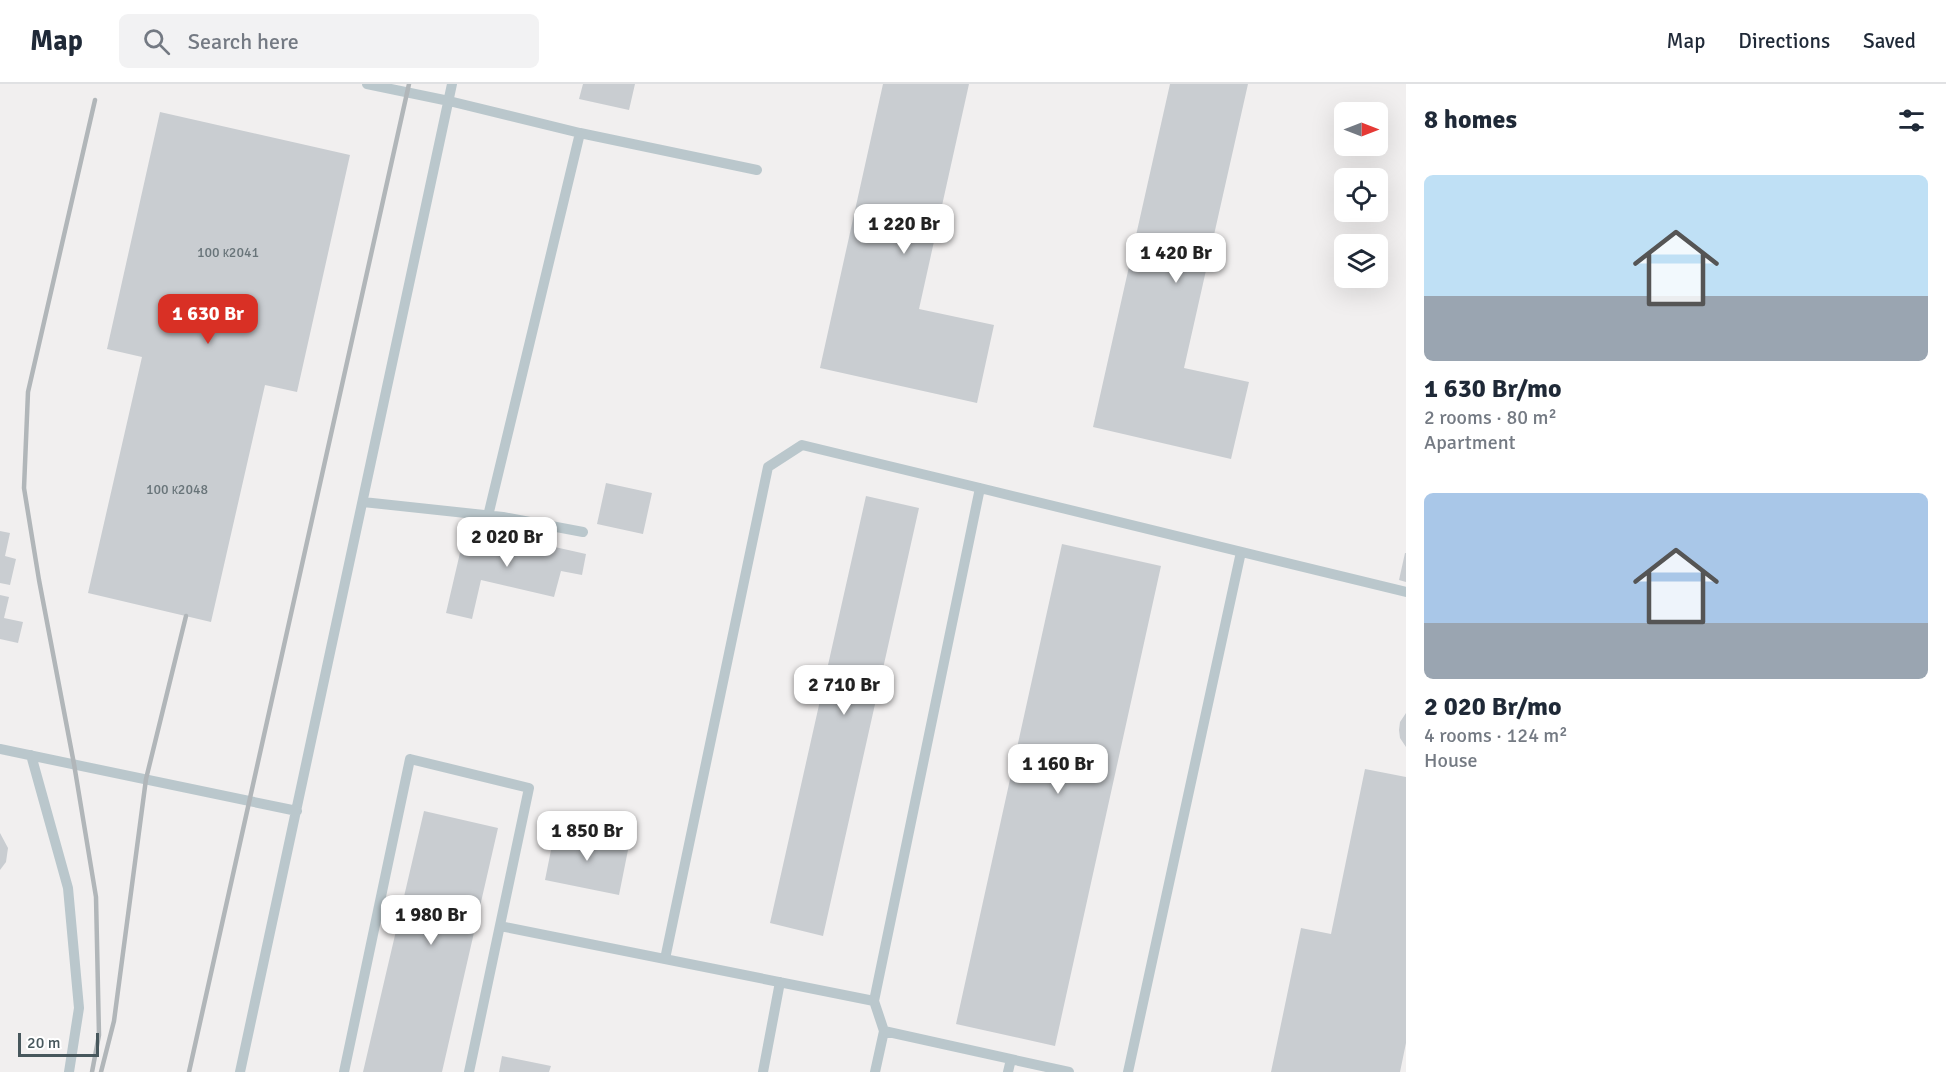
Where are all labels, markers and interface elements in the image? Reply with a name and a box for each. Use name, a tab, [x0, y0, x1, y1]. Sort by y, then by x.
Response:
search box	[119, 14, 539, 68]
text: Map	[30, 24, 83, 58]
icon: search	[140, 25, 173, 58]
text: Search here	[188, 28, 299, 55]
text: Map	[1667, 28, 1705, 54]
text: Directions	[1738, 28, 1830, 54]
text: Saved	[1863, 28, 1916, 54]
north arrow	[1334, 102, 1388, 156]
map controls	[1334, 102, 1388, 288]
text: 8 homes	[1424, 104, 1517, 136]
icon: filters	[1895, 104, 1928, 137]
button: locate	[1334, 168, 1388, 222]
pin: 1 220 Br	[842, 204, 966, 255]
text: 1 220 Br	[868, 211, 940, 236]
icon: home	[1622, 214, 1730, 322]
pin: 1 420 Br	[1114, 233, 1238, 284]
button: layers	[1334, 234, 1388, 288]
text: 1 420 Br	[1140, 240, 1212, 265]
house number: 100 к2041	[197, 244, 259, 261]
pin: 1 630 Br	[146, 294, 270, 345]
text: 1 630 Br	[172, 301, 244, 326]
text: 1 630 Br/mo	[1424, 373, 1562, 405]
text: 2 rooms · 80 m²	[1424, 405, 1557, 430]
text: Apartment	[1424, 430, 1516, 455]
house number: 100 к2048	[146, 481, 208, 498]
pin: 2 020 Br	[445, 517, 569, 568]
text: 2 020 Br	[471, 524, 543, 549]
icon: home	[1622, 532, 1730, 640]
pin: 2 710 Br	[782, 665, 906, 716]
text: 2 710 Br	[808, 672, 880, 697]
text: 2 020 Br/mo	[1424, 691, 1562, 723]
text: 4 rooms · 124 m²	[1424, 723, 1568, 748]
pin: 1 160 Br	[996, 744, 1120, 795]
text: House	[1424, 748, 1478, 773]
text: 1 160 Br	[1022, 751, 1094, 776]
pin: 1 850 Br	[525, 811, 649, 862]
text: 1 850 Br	[551, 818, 623, 843]
pin: 1 980 Br	[369, 895, 493, 946]
text: 1 980 Br	[395, 902, 467, 927]
scale bar	[18, 1030, 99, 1058]
text: 20 m	[27, 1033, 61, 1053]

